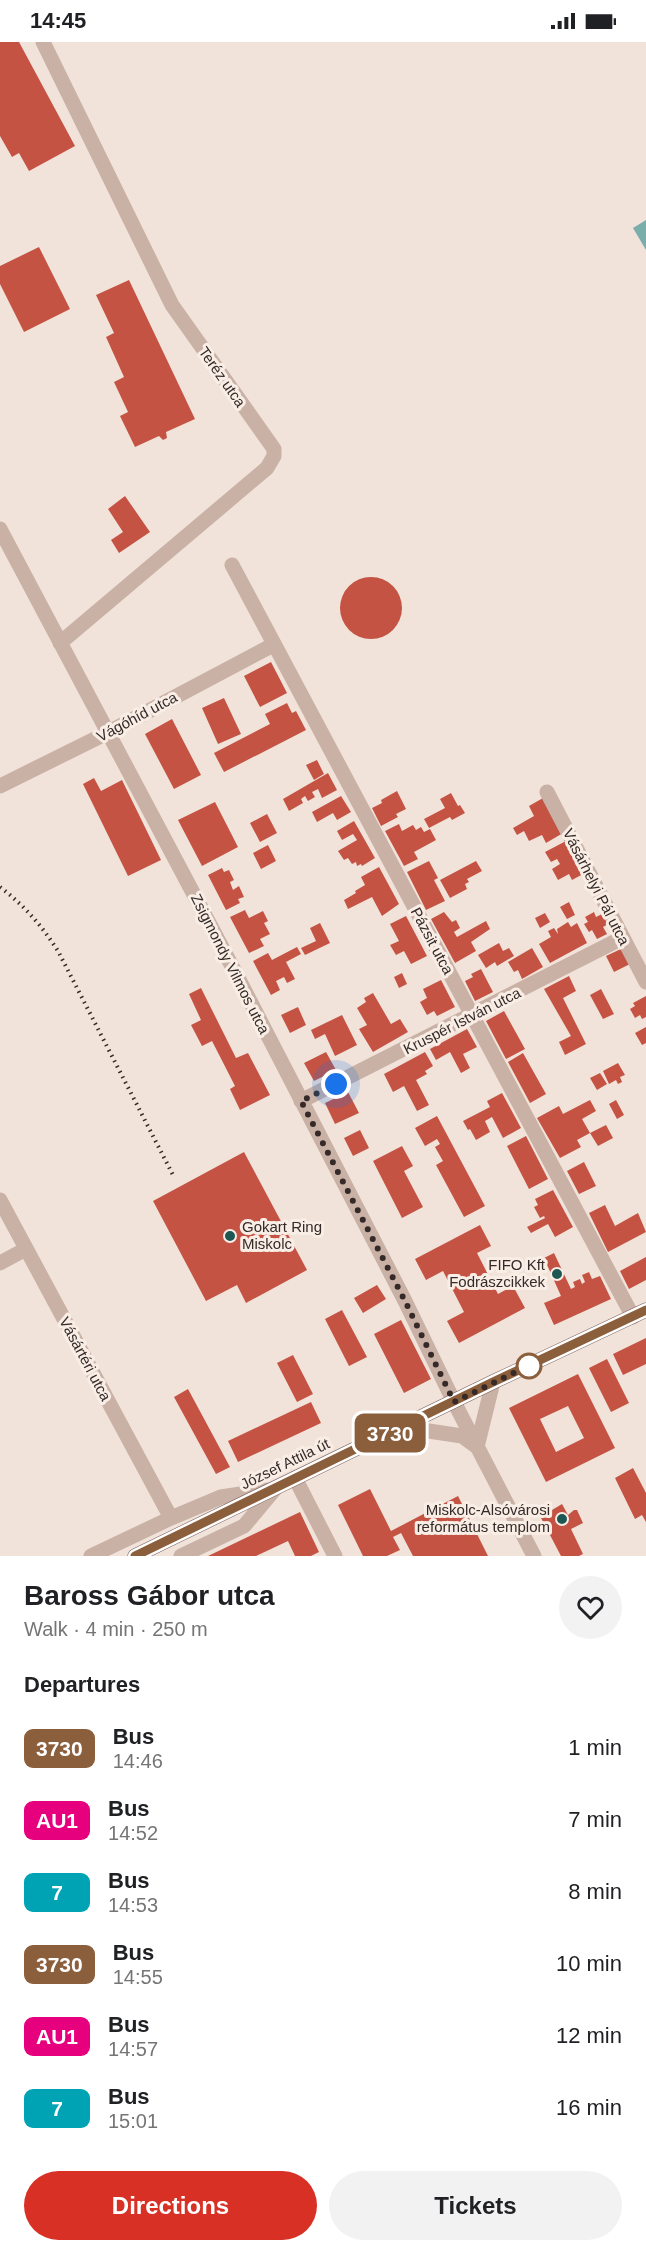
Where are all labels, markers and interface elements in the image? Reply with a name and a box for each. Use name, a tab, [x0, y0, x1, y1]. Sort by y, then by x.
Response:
text: 14:45	[30, 8, 86, 33]
street label: Teréz utca	[196, 343, 250, 410]
street label: Vágóhíd utca	[94, 688, 180, 745]
street label: Vásárhelyi Pál utca	[560, 826, 633, 948]
street label: Zsigmondy Vilmos utca	[188, 891, 273, 1037]
street label: Pázsit utca	[408, 904, 457, 978]
street label: Kruspér István utca	[400, 983, 524, 1057]
your location	[321, 1069, 351, 1099]
place label: Gokart Ring Miskolc	[242, 1218, 322, 1252]
marker: Gokart Ring Miskolc	[223, 1229, 237, 1243]
place label: FIFO Kft Fodrászcikkek	[449, 1256, 546, 1290]
marker: FIFO Kft Fodrászcikkek	[550, 1267, 564, 1281]
street label: Vásártéri utca	[56, 1314, 115, 1404]
unlabelled marker	[516, 1353, 542, 1379]
line badge: 3730	[348, 1414, 432, 1452]
text: 3730	[367, 1422, 413, 1445]
street label: József Attila út	[238, 1434, 333, 1492]
place label: Miskolc-Alsóvárosi református templom	[417, 1501, 550, 1535]
marker: Miskolc-Alsóvárosi református templom	[555, 1512, 569, 1526]
button: heart	[559, 1576, 622, 1639]
text: Baross Gábor utca	[24, 1580, 275, 1611]
text: Walk · 4 min · 250 m	[24, 1618, 208, 1640]
text: Departures	[24, 1672, 140, 1697]
text: Bus	[113, 1724, 154, 1749]
text: 1 min	[568, 1735, 622, 1760]
text: 3730	[36, 1737, 83, 1760]
text: 14:46	[113, 1750, 163, 1772]
text: Bus	[108, 1796, 150, 1821]
text: 7 min	[568, 1807, 622, 1832]
text: AU1	[36, 1809, 78, 1832]
text: 14:52	[108, 1822, 158, 1844]
text: Bus	[108, 1868, 150, 1893]
text: 8 min	[568, 1879, 622, 1904]
text: 7	[51, 1881, 63, 1904]
text: 14:53	[108, 1894, 158, 1916]
text: Bus	[113, 1940, 154, 1965]
text: 10 min	[556, 1951, 622, 1976]
text: 3730	[36, 1953, 83, 1976]
text: 14:55	[113, 1966, 163, 1988]
text: Bus	[108, 2012, 150, 2037]
text: 12 min	[556, 2023, 622, 2048]
text: AU1	[36, 2025, 78, 2048]
text: 14:57	[108, 2038, 158, 2060]
text: Bus	[108, 2084, 150, 2109]
text: 16 min	[556, 2095, 622, 2120]
text: 7	[51, 2097, 63, 2120]
text: 15:01	[108, 2110, 158, 2132]
button: Directions	[24, 2171, 317, 2240]
button: Tickets	[329, 2171, 622, 2240]

